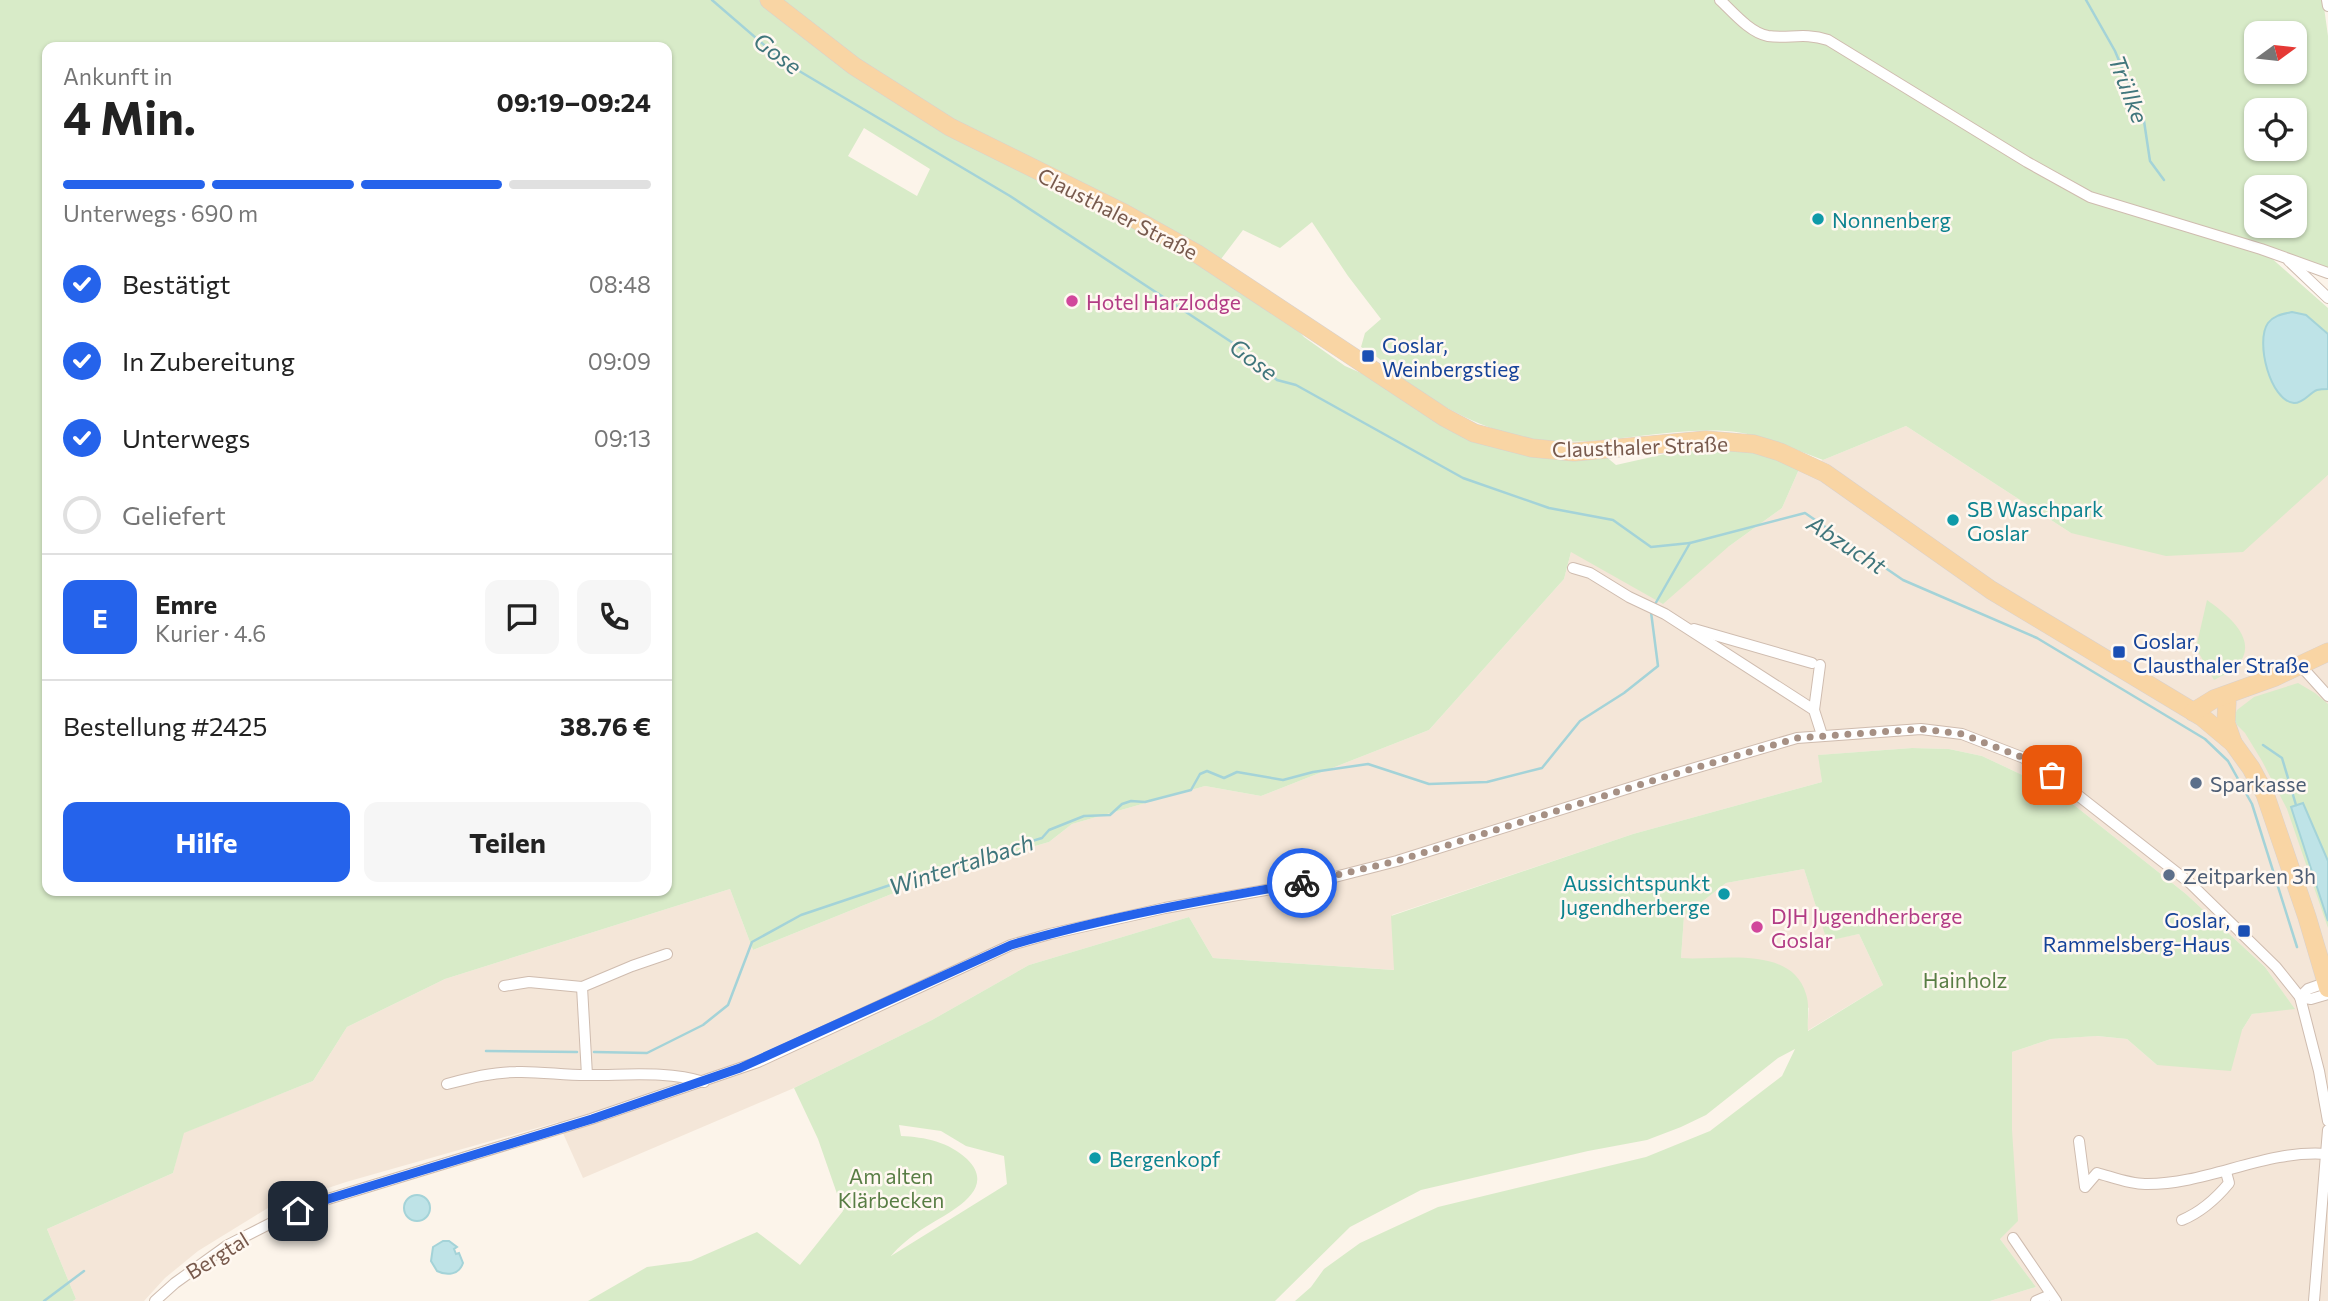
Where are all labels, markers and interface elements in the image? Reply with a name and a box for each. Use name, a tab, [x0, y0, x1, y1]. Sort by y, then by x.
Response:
north arrow	[2244, 21, 2306, 84]
map controls	[2244, 21, 2307, 238]
water label: Gose	[748, 26, 808, 80]
water label: Trüllke	[2103, 51, 2155, 127]
text: Ankunft in	[63, 62, 173, 90]
text: 09:19–09:24	[496, 86, 651, 117]
text: 4 Min.	[63, 88, 196, 144]
button: locate	[2244, 98, 2307, 161]
street label: Clausthaler Straße	[1034, 162, 1202, 264]
button: layers	[2244, 175, 2307, 238]
text: Unterwegs · 690 m	[63, 199, 258, 227]
place label: Nonnenberg	[1832, 207, 1951, 232]
marker: Nonnenberg	[1810, 211, 1826, 227]
icon: check	[63, 265, 101, 303]
text: Bestätigt	[122, 268, 231, 299]
text: 08:48	[589, 270, 651, 298]
place label: Hotel Harzlodge	[1086, 289, 1241, 314]
marker: Hotel Harzlodge	[1064, 293, 1080, 309]
water label: Gose	[1224, 332, 1284, 386]
place label: Goslar, Weinbergstieg	[1382, 332, 1520, 381]
icon: check	[63, 342, 101, 380]
text: In Zubereitung	[122, 345, 295, 376]
text: 09:09	[588, 347, 651, 375]
marker: Goslar, Weinbergstieg	[1360, 348, 1376, 364]
icon: check	[63, 419, 101, 457]
text: Unterwegs	[122, 422, 250, 453]
text: 09:13	[594, 424, 651, 452]
street label: Clausthaler Straße	[1552, 430, 1728, 462]
place label: SB Waschpark Goslar	[1967, 496, 2103, 545]
text: Geliefert	[122, 499, 226, 530]
water label: Abzucht	[1802, 508, 1892, 580]
marker: SB Waschpark Goslar	[1945, 512, 1961, 528]
button: chat	[485, 580, 559, 654]
button: phone	[577, 580, 651, 654]
text: Emre	[155, 588, 217, 619]
text: E	[92, 602, 108, 633]
text: Kurier · 4.6	[155, 619, 266, 647]
place label: Goslar, Clausthaler Straße	[2133, 628, 2309, 677]
marker: Goslar, Clausthaler Straße	[2111, 644, 2127, 660]
text: Bestellung #2425	[63, 710, 267, 741]
text: 38.76 €	[560, 710, 651, 741]
pin	[2022, 745, 2082, 805]
icon: bag	[2033, 756, 2071, 794]
place label: Sparkasse	[2210, 771, 2307, 796]
marker: Sparkasse	[2188, 775, 2204, 791]
button: Hilfe	[63, 802, 350, 882]
button: Teilen	[364, 802, 651, 882]
water label: Wintertalbach	[885, 827, 1037, 901]
courier	[1267, 848, 1337, 918]
place label: Zeitparken 3h	[2183, 863, 2316, 888]
icon: bike	[1283, 864, 1321, 902]
marker: Zeitparken 3h	[2161, 867, 2177, 883]
place label: Aussichtspunkt Jugendherberge	[1560, 870, 1710, 919]
marker: Aussichtspunkt Jugendherberge	[1716, 886, 1732, 902]
place label: DJH Jugendherberge Goslar	[1771, 903, 1962, 952]
place label: Goslar, Rammelsberg-Haus	[2043, 907, 2230, 956]
marker: DJH Jugendherberge Goslar	[1749, 919, 1765, 935]
marker: Goslar, Rammelsberg-Haus	[2236, 923, 2252, 939]
park label: Hainholz	[1923, 967, 2007, 992]
place label: Bergenkopf	[1109, 1146, 1221, 1171]
marker: Bergenkopf	[1087, 1150, 1103, 1166]
park label: Am alten Klärbecken	[838, 1163, 944, 1212]
pin	[268, 1181, 328, 1241]
icon: home	[279, 1192, 317, 1230]
street label: Bergtal	[181, 1226, 253, 1284]

